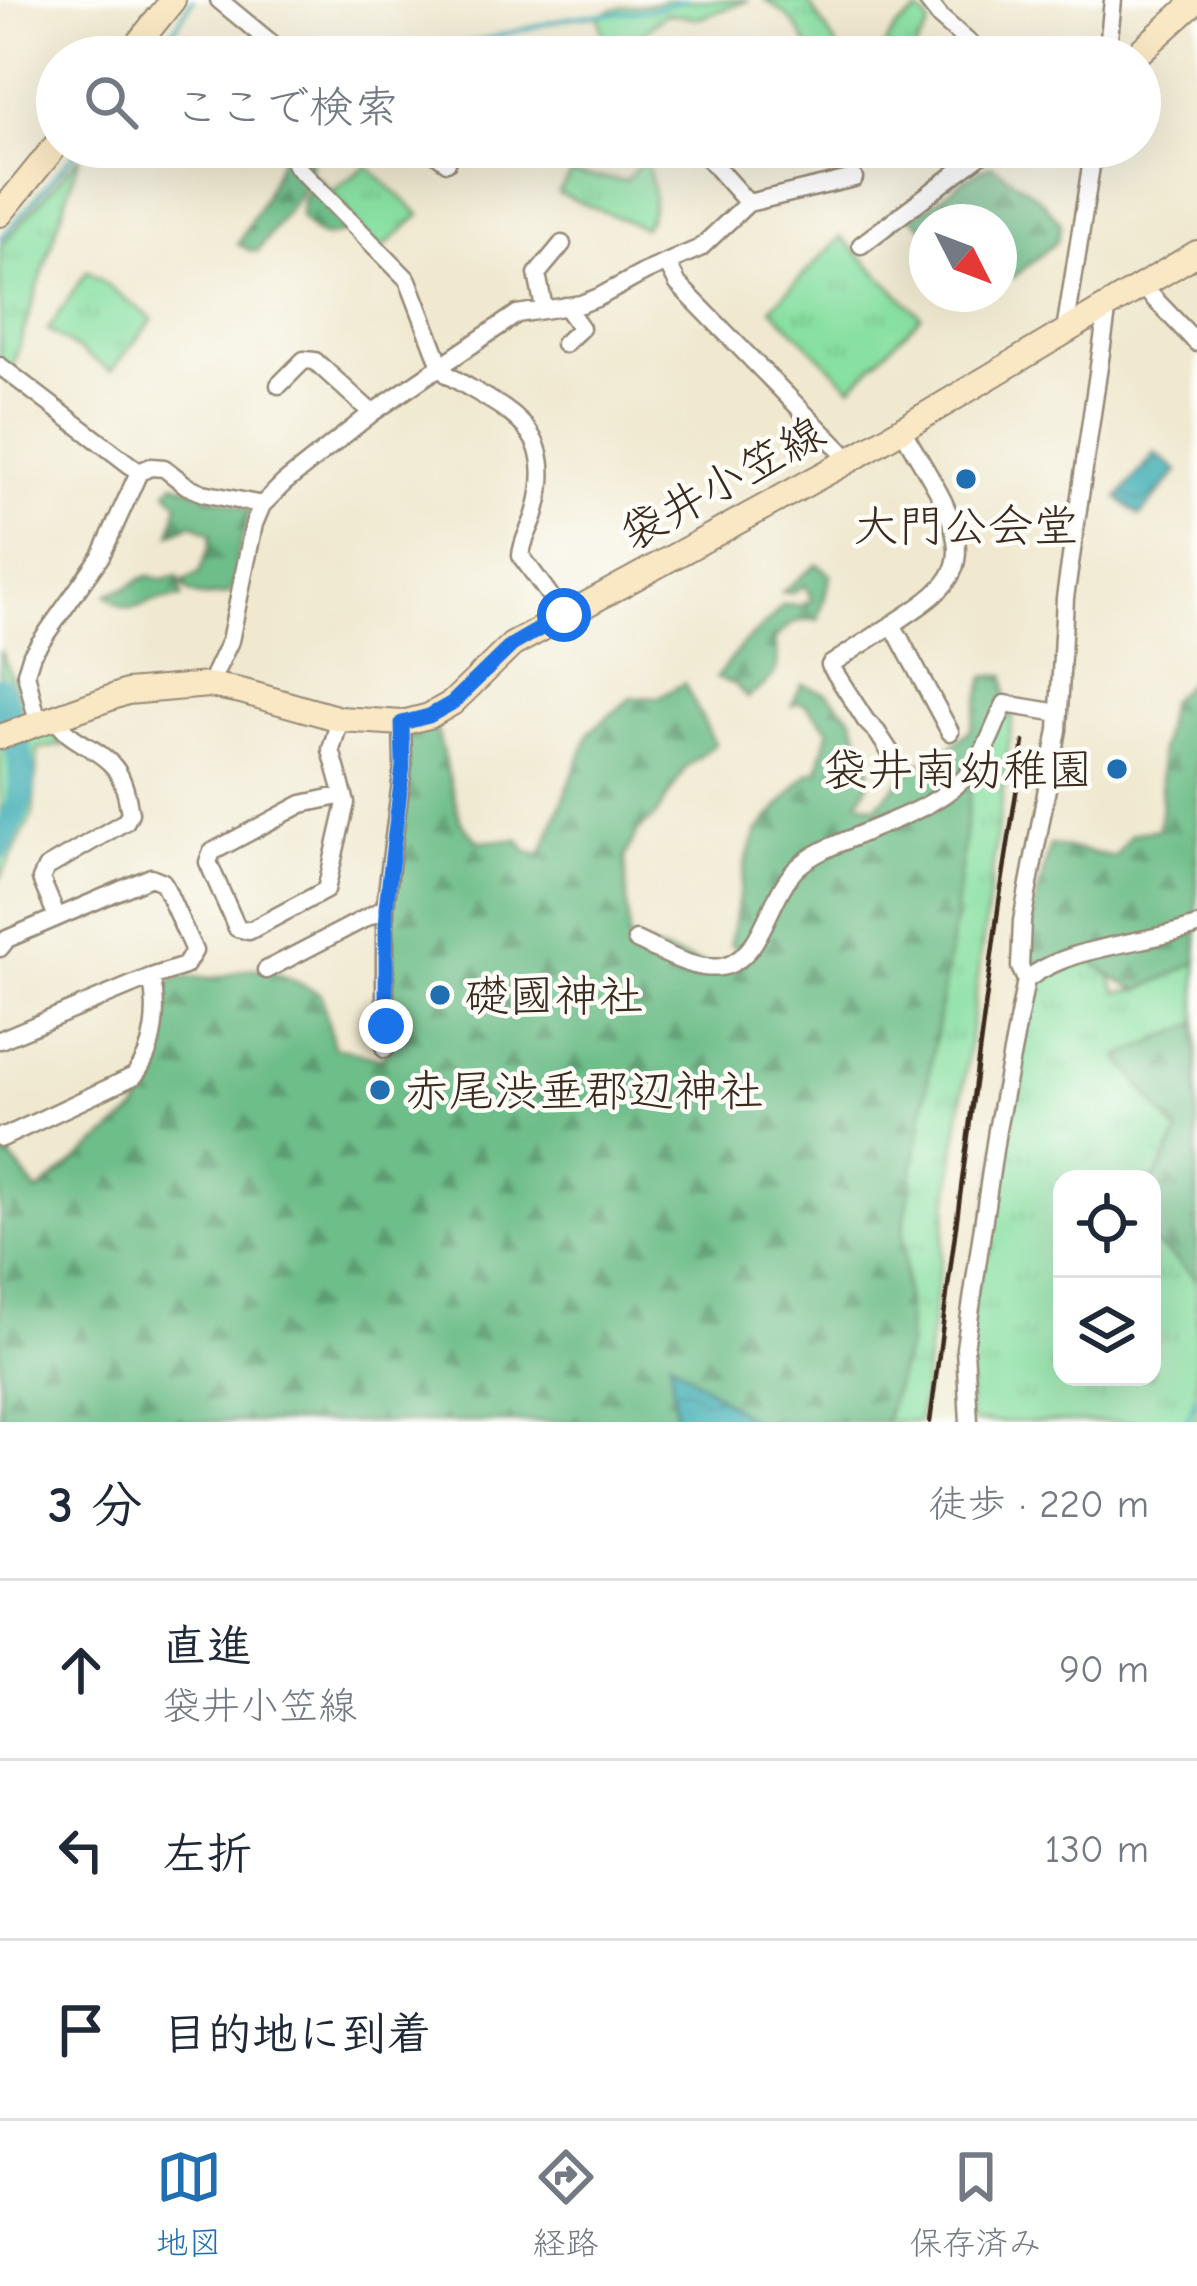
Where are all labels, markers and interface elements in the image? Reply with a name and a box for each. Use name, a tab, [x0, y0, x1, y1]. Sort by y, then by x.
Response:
search box	[36, 36, 1161, 168]
icon: search	[78, 69, 144, 135]
text: ここで検索	[174, 81, 399, 133]
north arrow	[909, 204, 1017, 312]
street label: 袋井小笠線	[611, 406, 833, 560]
marker: 大門公会堂	[953, 466, 979, 492]
place label: 大門公会堂	[853, 500, 1079, 552]
route start	[537, 588, 591, 642]
place label: 袋井南幼稚園	[823, 744, 1093, 796]
marker: 袋井南幼稚園	[1104, 756, 1130, 782]
place label: 礎國神社	[464, 970, 644, 1022]
marker: 礎國神社	[427, 982, 453, 1008]
route end	[359, 999, 413, 1053]
place label: 赤尾渋垂郡辺神社	[404, 1065, 764, 1117]
marker: 赤尾渋垂郡辺神社	[367, 1077, 393, 1103]
map controls	[1053, 1170, 1161, 1386]
button: locate	[1053, 1170, 1161, 1278]
button: layers	[1053, 1278, 1161, 1386]
text: 3 分	[48, 1476, 142, 1535]
text: 徒歩 · 220 m	[928, 1482, 1149, 1527]
text: 直進	[162, 1620, 252, 1672]
icon: ahead	[48, 1637, 114, 1703]
text: 90 m	[1059, 1647, 1149, 1692]
text: 袋井小笠線	[162, 1684, 357, 1729]
icon: left	[48, 1817, 114, 1883]
text: 130 m	[1045, 1827, 1149, 1872]
text: 左折	[162, 1828, 252, 1880]
icon: arrive	[48, 1997, 114, 2063]
text: 目的地に到着	[162, 2008, 432, 2060]
tab: 地図	[156, 2144, 222, 2264]
tab: 経路	[533, 2144, 599, 2264]
tab: 保存済み	[910, 2144, 1042, 2264]

